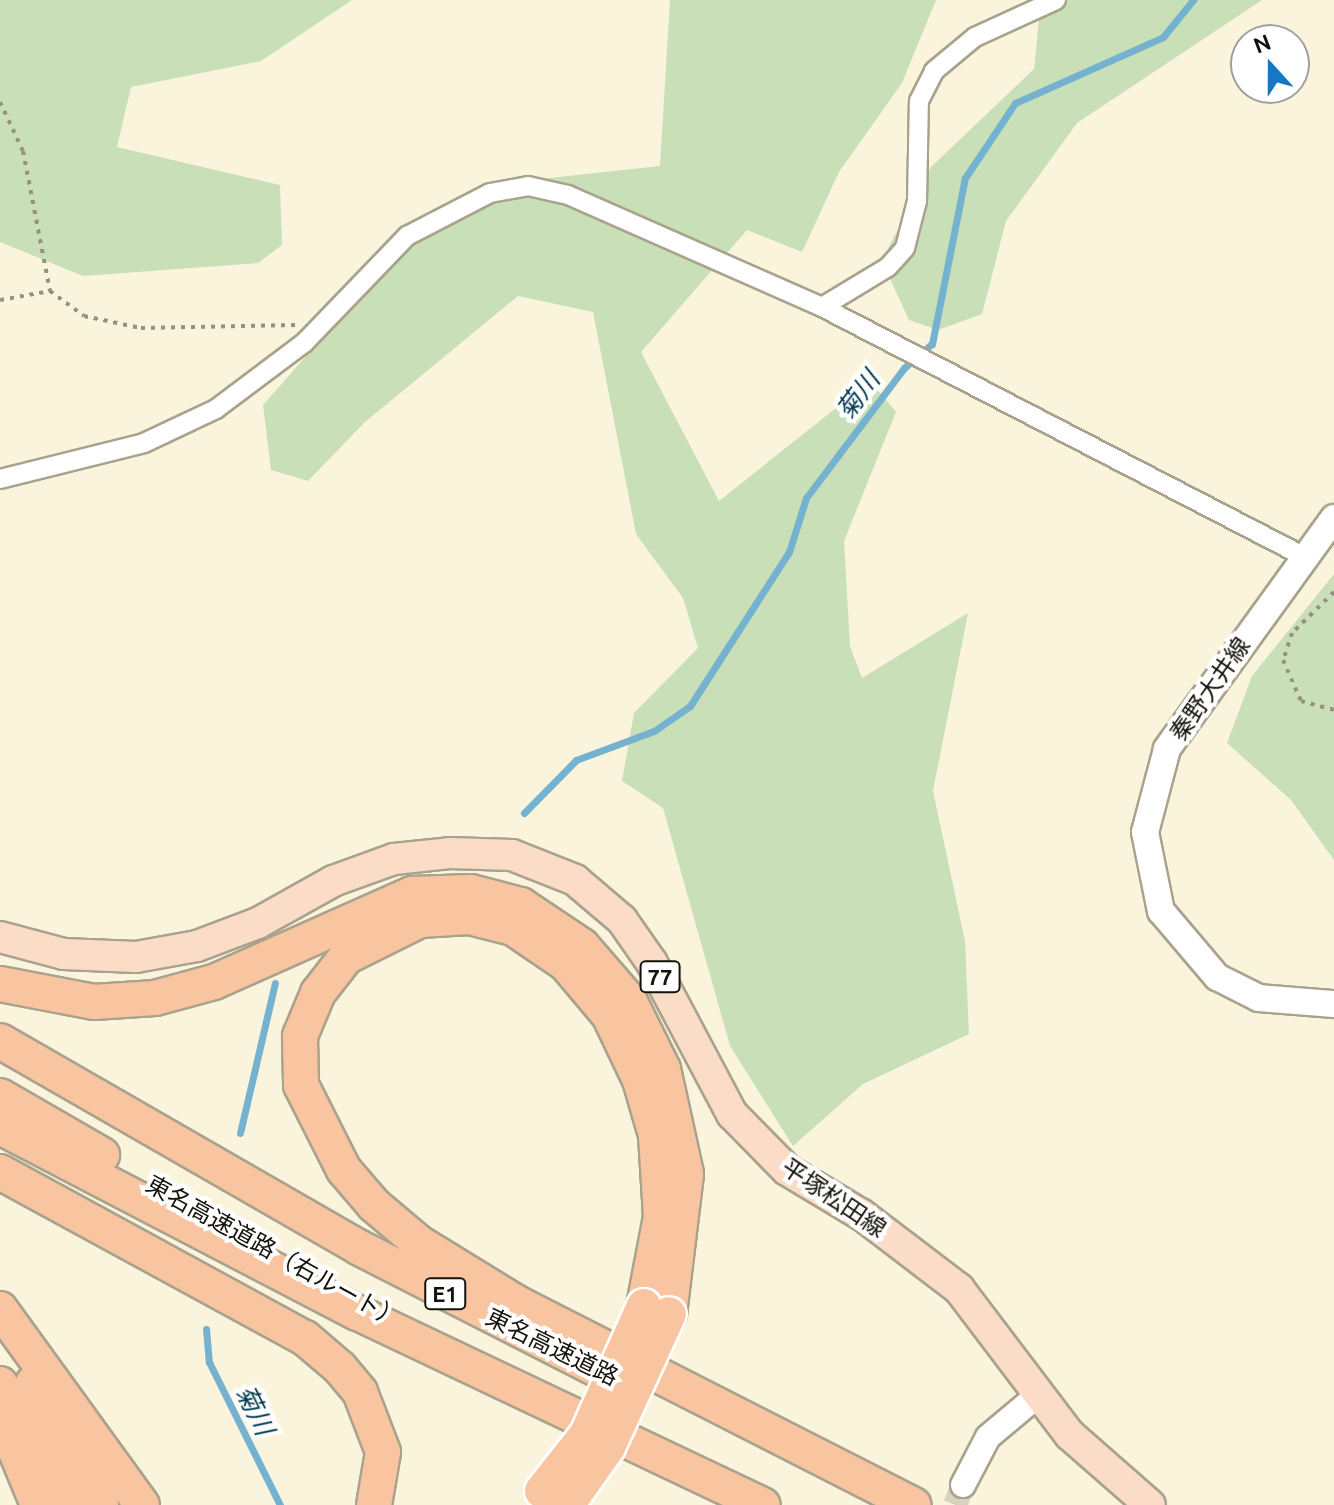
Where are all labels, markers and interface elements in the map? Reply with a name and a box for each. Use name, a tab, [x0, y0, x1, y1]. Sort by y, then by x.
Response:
north arrow	[1230, 24, 1310, 104]
text: N	[1250, 28, 1274, 58]
water label: 菊川	[830, 365, 886, 425]
street label: 秦野大井線	[1164, 632, 1256, 746]
road number: 77	[638, 959, 682, 995]
street label: 平塚松田線	[776, 1153, 892, 1243]
street label: 東名高速道路（右ルート）	[141, 1170, 407, 1334]
road number: E1	[423, 1276, 467, 1312]
street label: 東名高速道路	[481, 1302, 623, 1392]
water label: 菊川	[230, 1380, 280, 1440]

